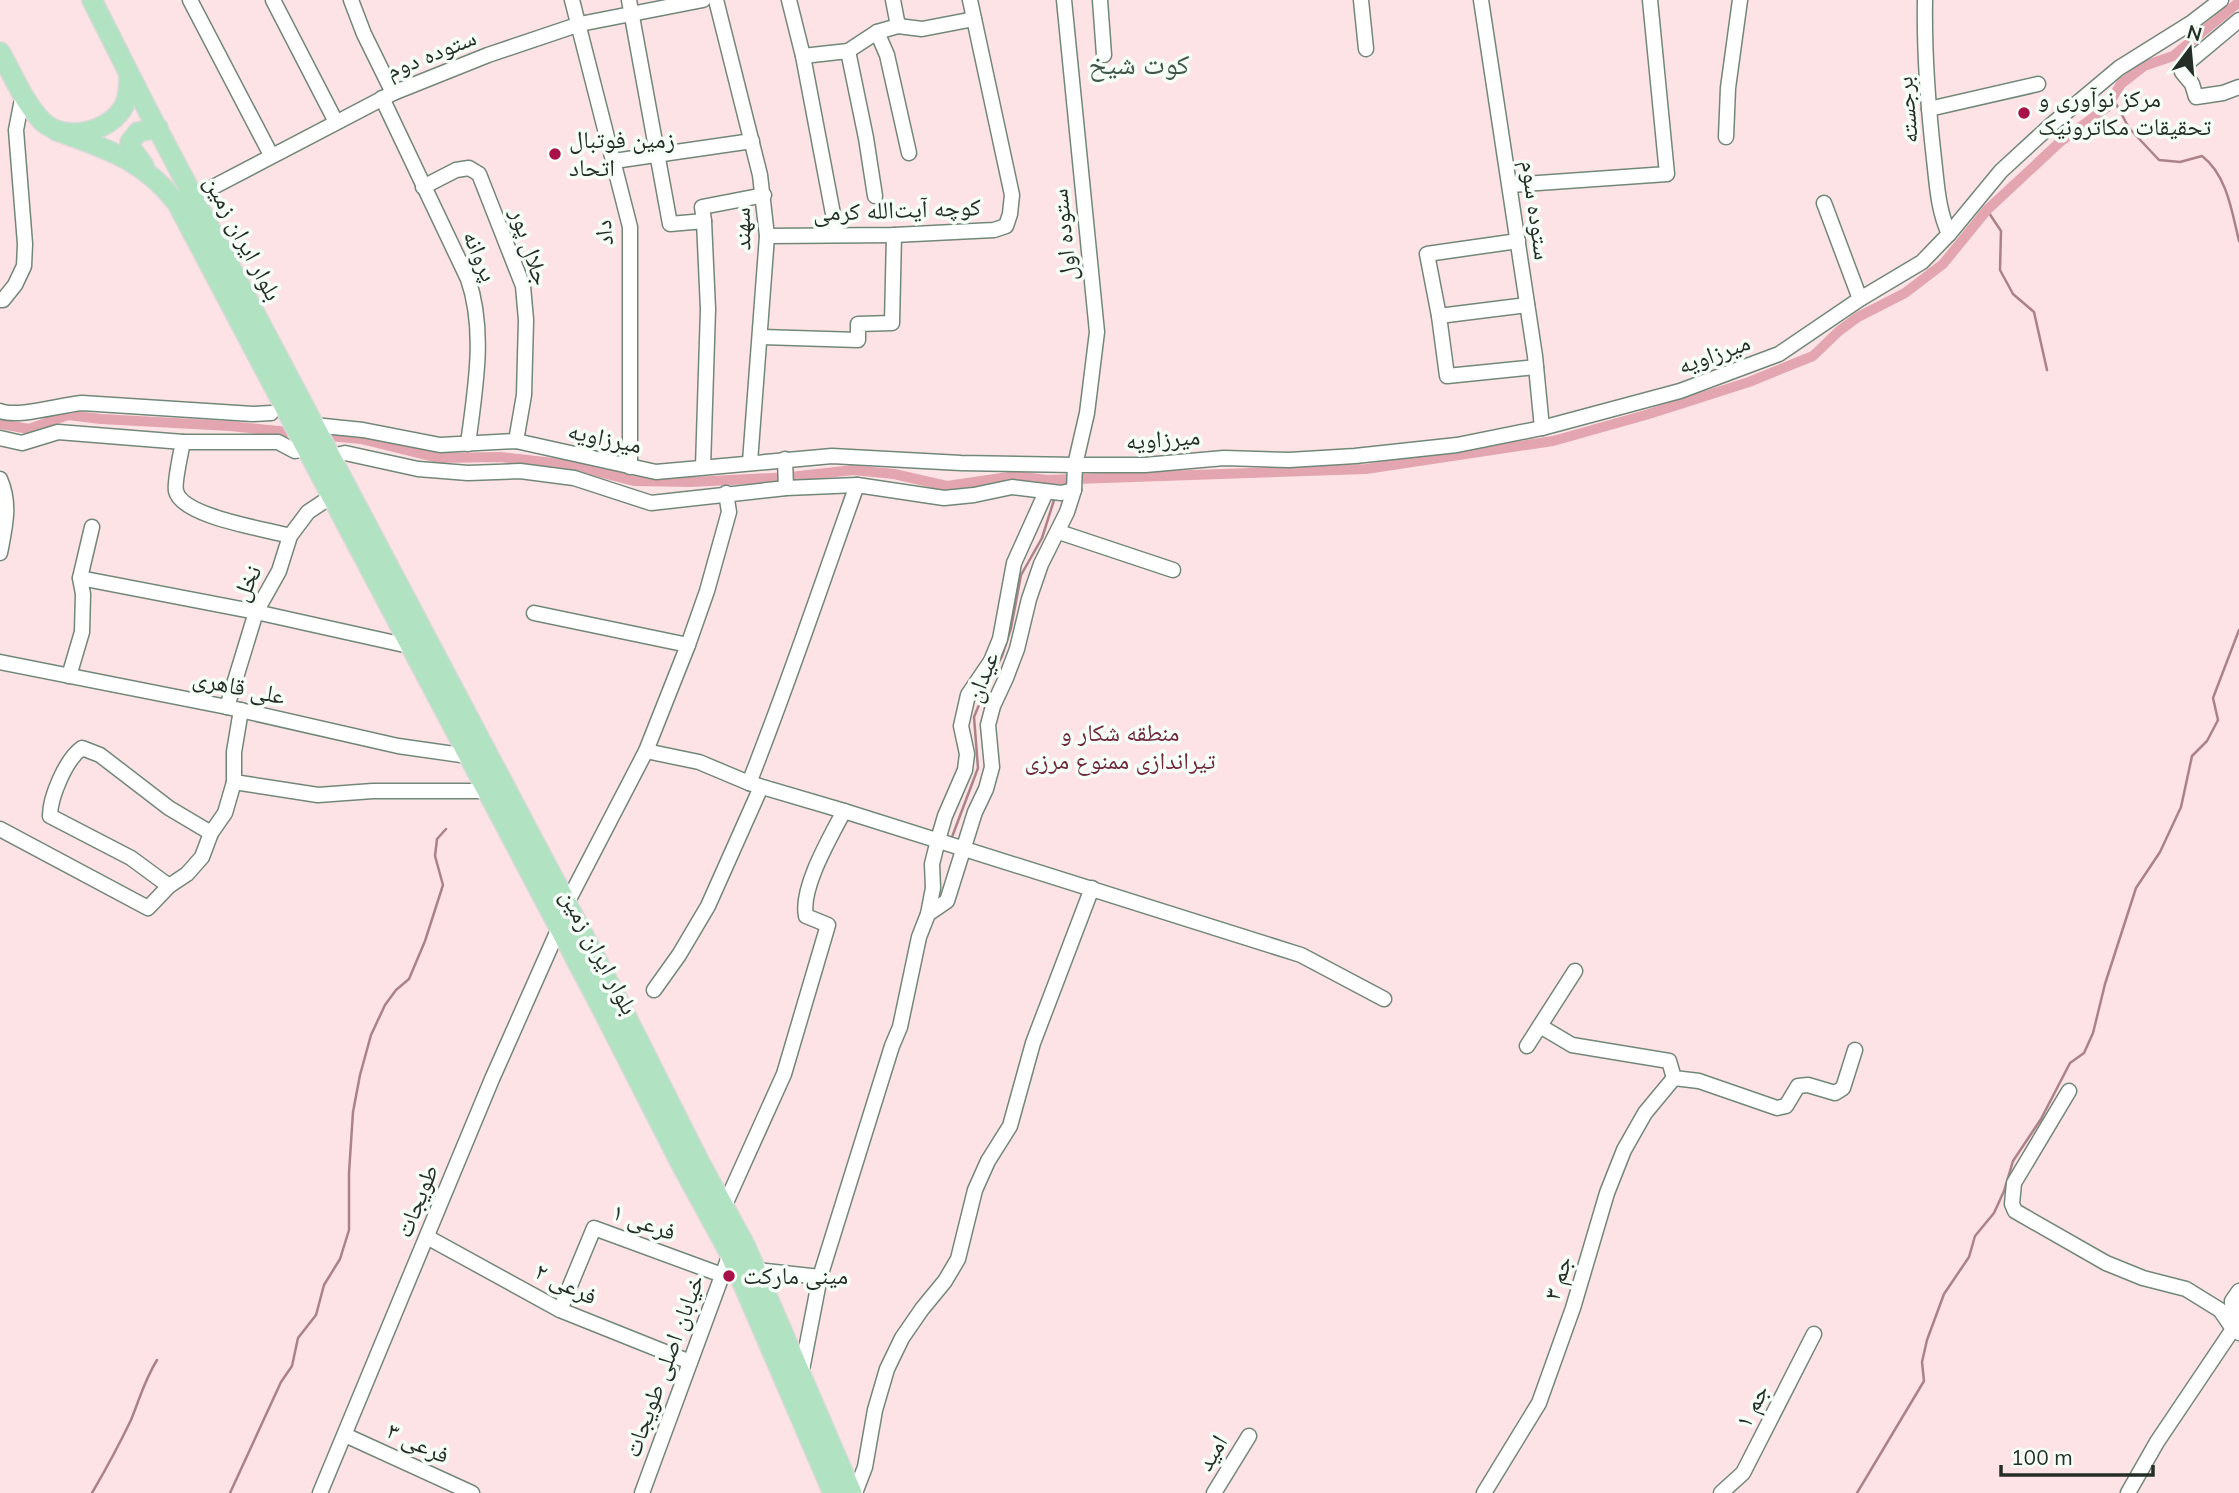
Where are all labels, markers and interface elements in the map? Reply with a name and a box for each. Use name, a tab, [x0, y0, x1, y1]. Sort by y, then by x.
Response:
north arrow	[2155, 14, 2225, 84]
text: N	[2184, 19, 2205, 46]
street label: ستوده دوم	[381, 21, 481, 87]
district label: کوت شیخ	[1089, 46, 1190, 82]
street label: برجسته	[1888, 75, 1924, 145]
place label: مرکز نوآوری و تحقیقات مکاترونیک	[2038, 83, 2211, 141]
marker: مرکز نوآوری و تحقیقات مکاترونیک	[2016, 105, 2032, 121]
place label: زمین فوتبال اتحاد	[569, 124, 675, 182]
marker: زمین فوتبال اتحاد	[547, 146, 563, 162]
street label: ستوده سوم	[1513, 158, 1559, 262]
street label: بلوار ایران زمین	[198, 170, 289, 305]
street label: ستوده اول	[1043, 187, 1083, 283]
street label: کوچه آیت‌الله کرمی	[812, 191, 981, 227]
street label: جلال پور	[504, 203, 557, 289]
street label: سهند	[726, 207, 756, 251]
street label: داد	[587, 219, 619, 247]
street label: پروانه	[457, 226, 505, 286]
street label: میرزاویه	[1673, 326, 1754, 380]
street label: میرزاویه	[566, 415, 645, 459]
street label: میرزاویه	[1125, 420, 1201, 456]
street label: نخل	[225, 559, 268, 606]
street label: عیدان	[958, 647, 1004, 706]
street label: علی قاهری	[190, 662, 288, 710]
park label: منطقه شکار و تیراندازی ممنوع مرزی	[1025, 717, 1215, 776]
street label: بلوار ایران زمین	[554, 884, 645, 1019]
street label: طویجات	[388, 1160, 444, 1241]
street label: فرعی ۱	[608, 1196, 680, 1246]
street label: جم ۳	[1536, 1252, 1580, 1304]
street label: فرعی ۲	[530, 1255, 602, 1311]
place label: مینی مارکت	[743, 1260, 848, 1290]
marker: مینی مارکت	[721, 1268, 737, 1284]
street label: خیابان اصلی طویجات	[616, 1270, 710, 1461]
street label: جم ۱	[1728, 1379, 1776, 1433]
street label: فرعی ۳	[382, 1415, 454, 1470]
street label: امید	[1189, 1429, 1233, 1476]
scale bar	[2001, 1434, 2153, 1478]
text: 100 m	[2011, 1444, 2073, 1470]

